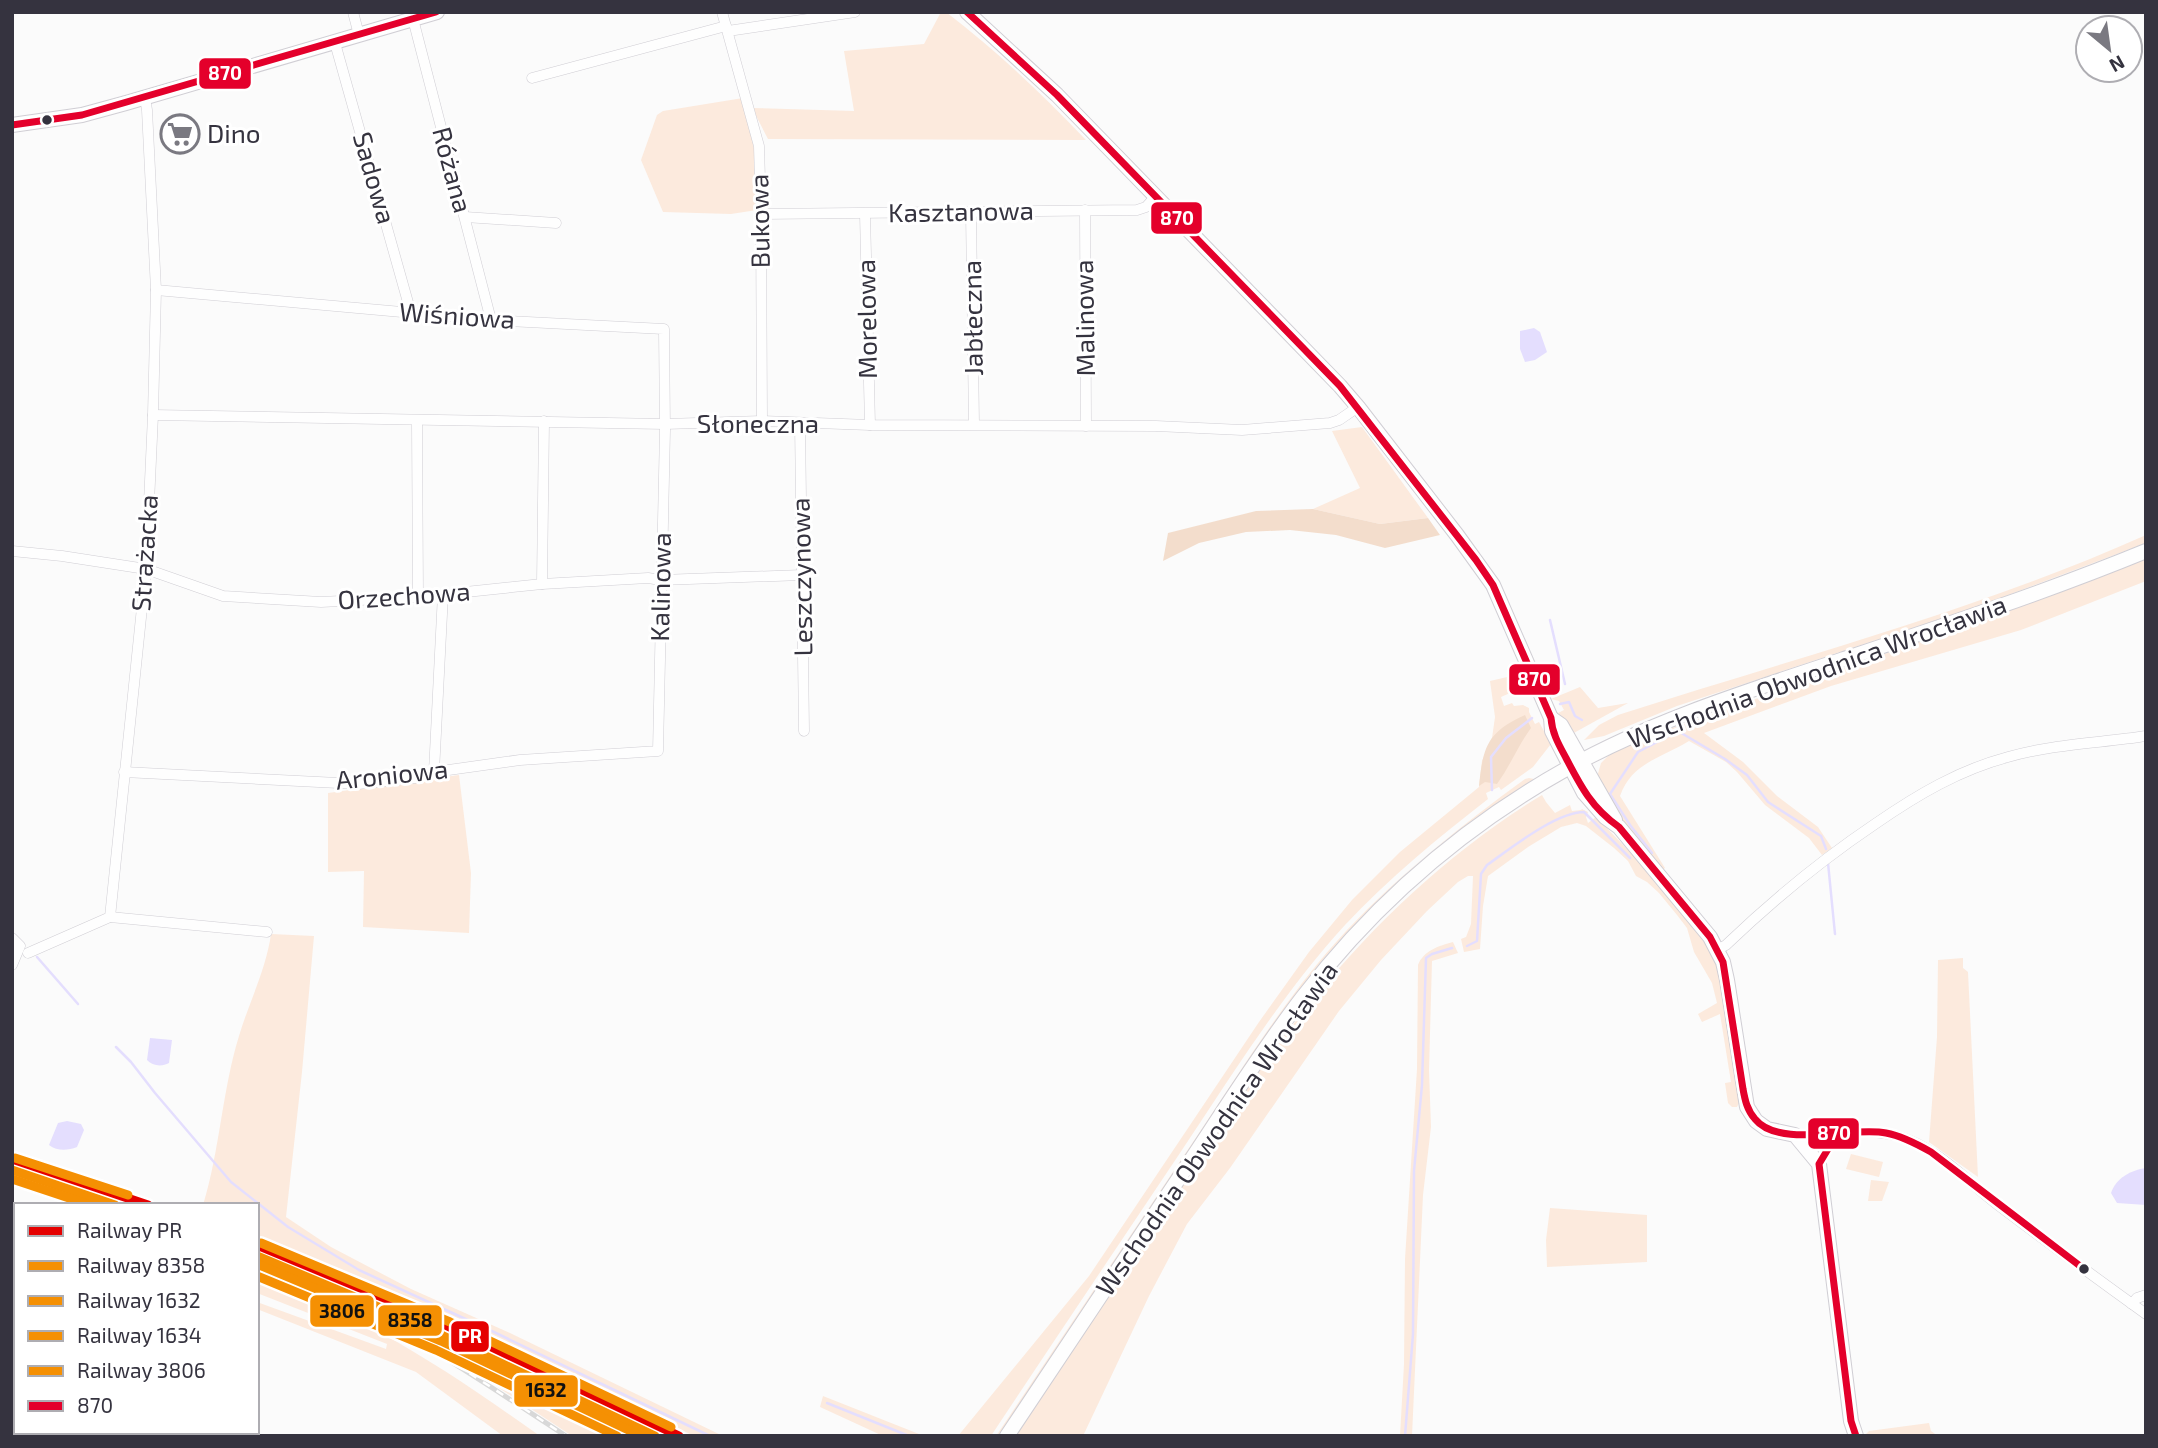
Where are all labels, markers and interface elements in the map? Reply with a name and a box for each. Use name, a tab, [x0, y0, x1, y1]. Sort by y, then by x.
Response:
north arrow	[2074, 14, 2144, 84]
text: N	[2106, 51, 2129, 78]
line badge: 870	[198, 57, 252, 90]
text: 870	[208, 61, 242, 84]
unlabelled marker	[40, 113, 54, 127]
supermarket icon: Dino	[159, 113, 201, 155]
place label: Dino	[207, 117, 261, 148]
street label: Różana	[427, 123, 480, 216]
street label: Sadowa	[348, 128, 403, 227]
street label: Bukowa	[742, 174, 775, 268]
street label: Kasztanowa	[888, 194, 1034, 227]
line badge: 870	[1150, 201, 1203, 235]
text: 870	[1160, 206, 1194, 229]
street label: Morelowa	[849, 259, 882, 379]
street label: Malinowa	[1067, 259, 1100, 377]
street label: Jabłeczna	[955, 260, 988, 376]
street label: Wiśniowa	[398, 295, 516, 334]
street label: Słoneczna	[697, 407, 819, 438]
street label: Strażacka	[124, 494, 163, 612]
street label: Leszczynowa	[784, 497, 817, 657]
street label: Kalinowa	[643, 532, 676, 642]
street label: Orzechowa	[336, 574, 471, 615]
street label: Wschodnia Obwodnica Wrocławia	[1623, 587, 2010, 754]
line badge: 870	[1508, 663, 1561, 696]
text: 870	[1517, 667, 1551, 690]
street label: Aroniowa	[334, 752, 450, 795]
street label: Wschodnia Obwodnica Wrocławia	[1088, 955, 1343, 1301]
line badge: 870	[1807, 1117, 1860, 1150]
text: 870	[1817, 1121, 1851, 1144]
legend	[14, 1203, 259, 1434]
text: Railway PR	[77, 1217, 182, 1242]
text: Railway 8358	[77, 1252, 205, 1277]
unlabelled marker	[2077, 1262, 2091, 1276]
text: Railway 1632	[77, 1287, 201, 1312]
line badge: 3806	[309, 1294, 375, 1328]
text: 3806	[319, 1299, 365, 1322]
line badge: 8358	[377, 1304, 443, 1337]
text: 8358	[388, 1308, 432, 1331]
line badge: PR	[450, 1320, 490, 1353]
text: Railway 1634	[77, 1322, 202, 1347]
text: PR	[458, 1324, 482, 1347]
text: Railway 3806	[77, 1357, 206, 1382]
line badge: 1632	[513, 1374, 579, 1408]
text: 1632	[525, 1378, 567, 1401]
text: 870	[77, 1392, 113, 1417]

